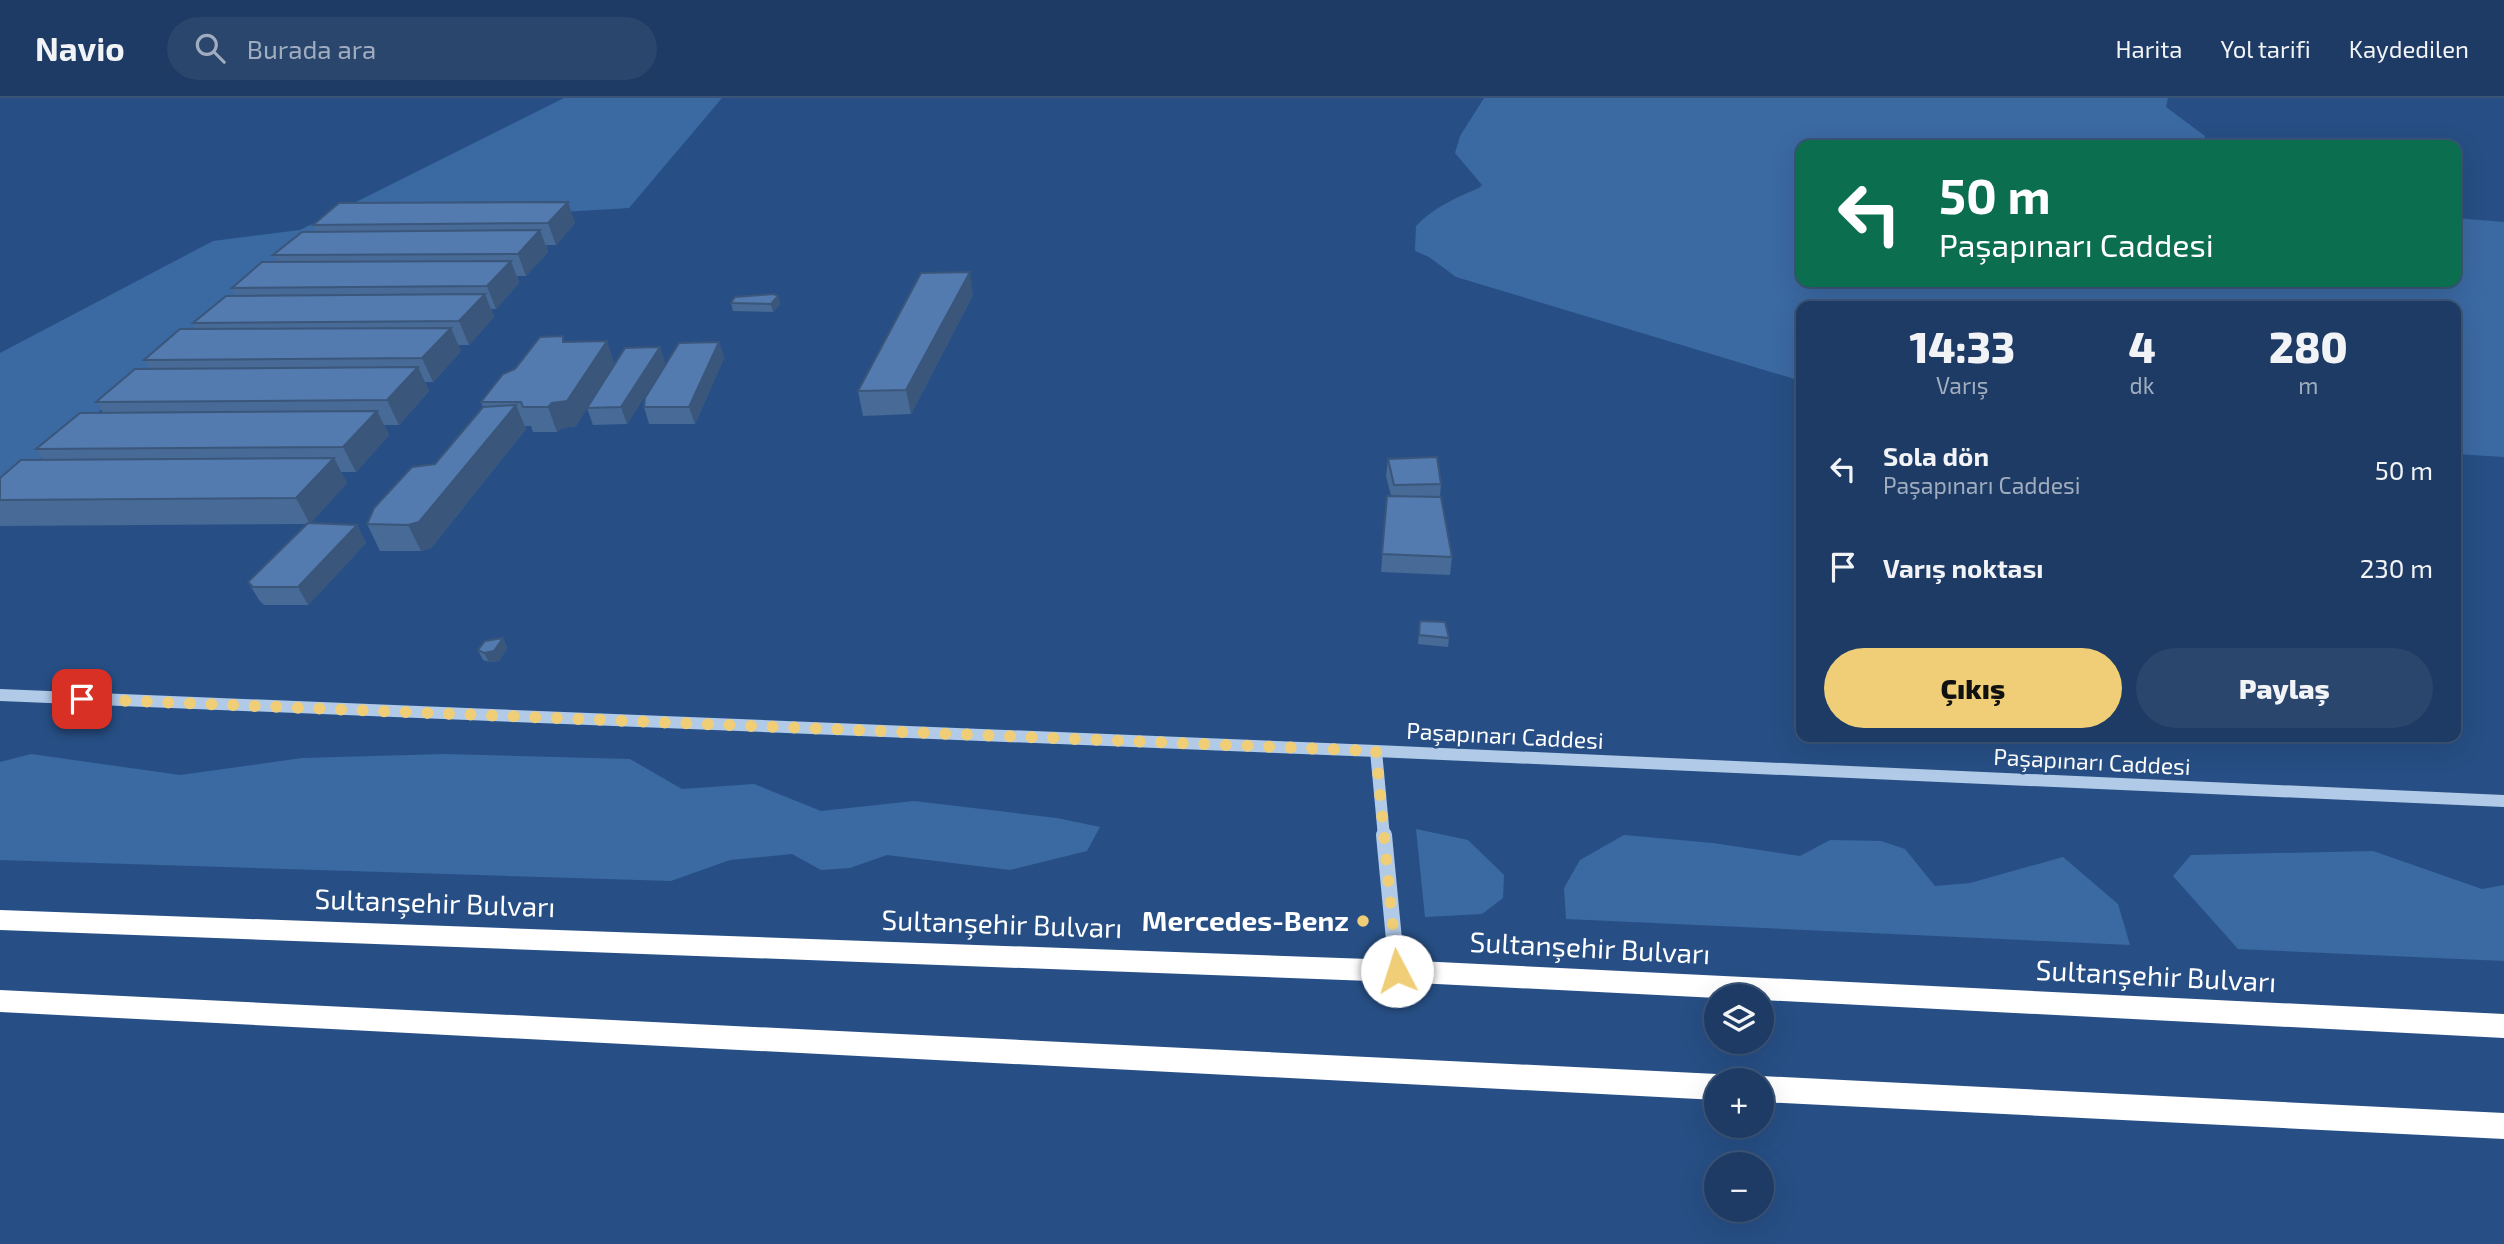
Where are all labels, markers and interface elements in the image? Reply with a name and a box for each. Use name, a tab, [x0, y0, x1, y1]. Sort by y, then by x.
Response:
search box	[167, 17, 657, 80]
text: Navio	[35, 28, 125, 68]
icon: search	[191, 29, 229, 67]
text: Burada ara	[247, 33, 376, 64]
text: Harita	[2115, 34, 2183, 63]
text: Yol tarifi	[2221, 34, 2311, 63]
text: Kaydedilen	[2349, 34, 2469, 63]
text: 50 m	[1939, 165, 2051, 224]
icon: left	[1824, 168, 1915, 259]
text: Paşapınarı Caddesi	[1939, 225, 2214, 263]
text: 14:33	[1909, 321, 2015, 371]
text: 4	[2128, 321, 2156, 371]
text: 280	[2269, 321, 2348, 371]
text: Varış	[1936, 371, 1989, 399]
text: dk	[2130, 371, 2154, 399]
text: m	[2298, 371, 2318, 399]
text: Sola dön	[1883, 440, 1989, 471]
icon: left	[1824, 450, 1862, 488]
text: 50 m	[2375, 454, 2433, 485]
text: Paşapınarı Caddesi	[1883, 471, 2080, 499]
icon: arrive	[1824, 548, 1862, 586]
text: Varış noktası	[1883, 552, 2043, 583]
text: 230 m	[2360, 552, 2433, 583]
button: Çıkış	[1824, 648, 2122, 728]
button: Paylaş	[2136, 648, 2433, 728]
pin	[52, 669, 112, 729]
icon: arrive	[63, 680, 101, 718]
street label: Paşapınarı Caddesi	[1406, 716, 1604, 755]
street label: Paşapınarı Caddesi	[1993, 742, 2191, 781]
street label: Sultanşehir Bulvarı	[314, 881, 556, 924]
street label: Sultanşehir Bulvarı	[881, 902, 1123, 945]
place label: Mercedes-Benz	[1142, 903, 1349, 937]
marker: Mercedes-Benz	[1355, 913, 1371, 929]
street label: Sultanşehir Bulvarı	[1469, 924, 1711, 971]
position arrow	[1360, 934, 1434, 1008]
street label: Sultanşehir Bulvarı	[2035, 952, 2277, 999]
map controls	[1704, 984, 1774, 1222]
button: layers	[1704, 984, 1774, 1054]
button: +	[1704, 1068, 1774, 1138]
button: −	[1704, 1152, 1774, 1222]

